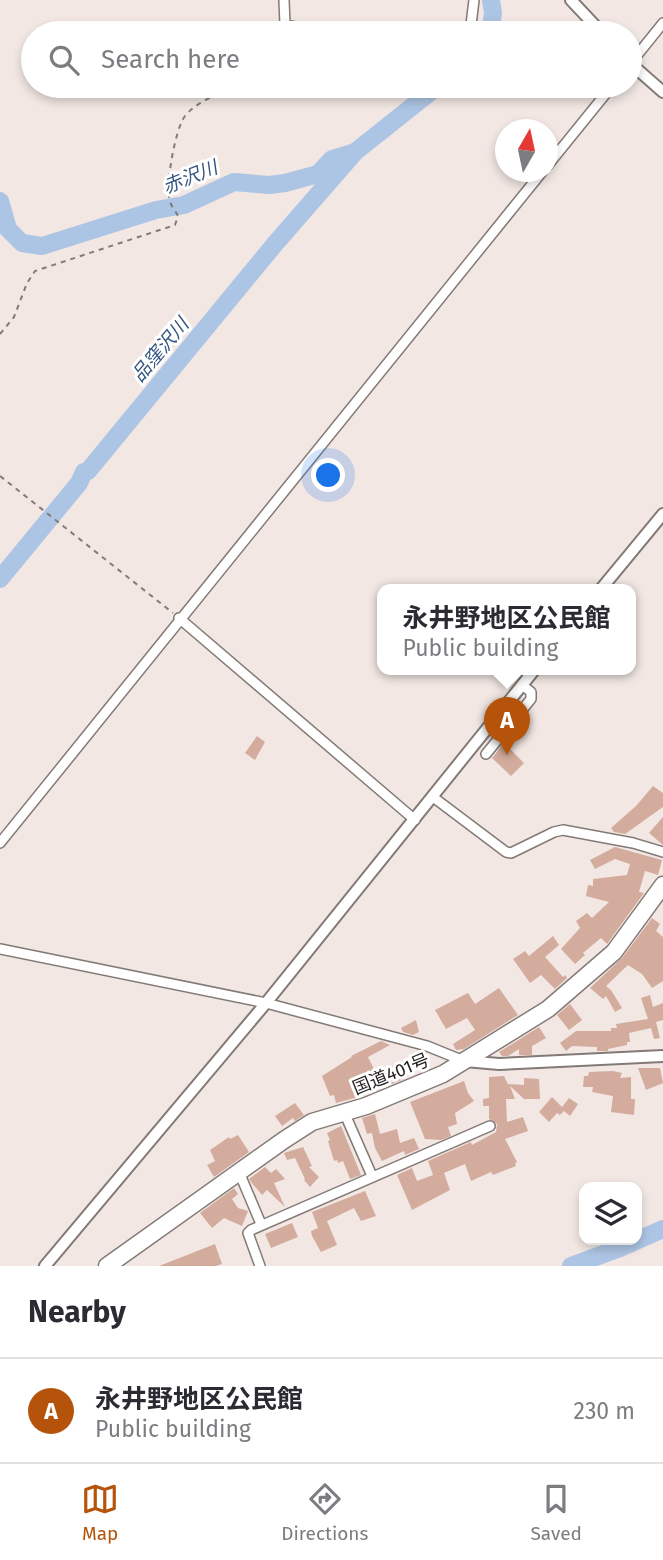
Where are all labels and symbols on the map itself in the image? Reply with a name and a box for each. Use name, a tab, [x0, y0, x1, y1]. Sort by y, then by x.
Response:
north arrow	[495, 119, 558, 182]
water label: 赤沢川	[159, 155, 223, 198]
water label: 品窪沢川	[127, 312, 195, 387]
your location	[311, 458, 345, 492]
pin: A	[484, 697, 530, 755]
street label: 国道401号	[349, 1049, 433, 1099]

